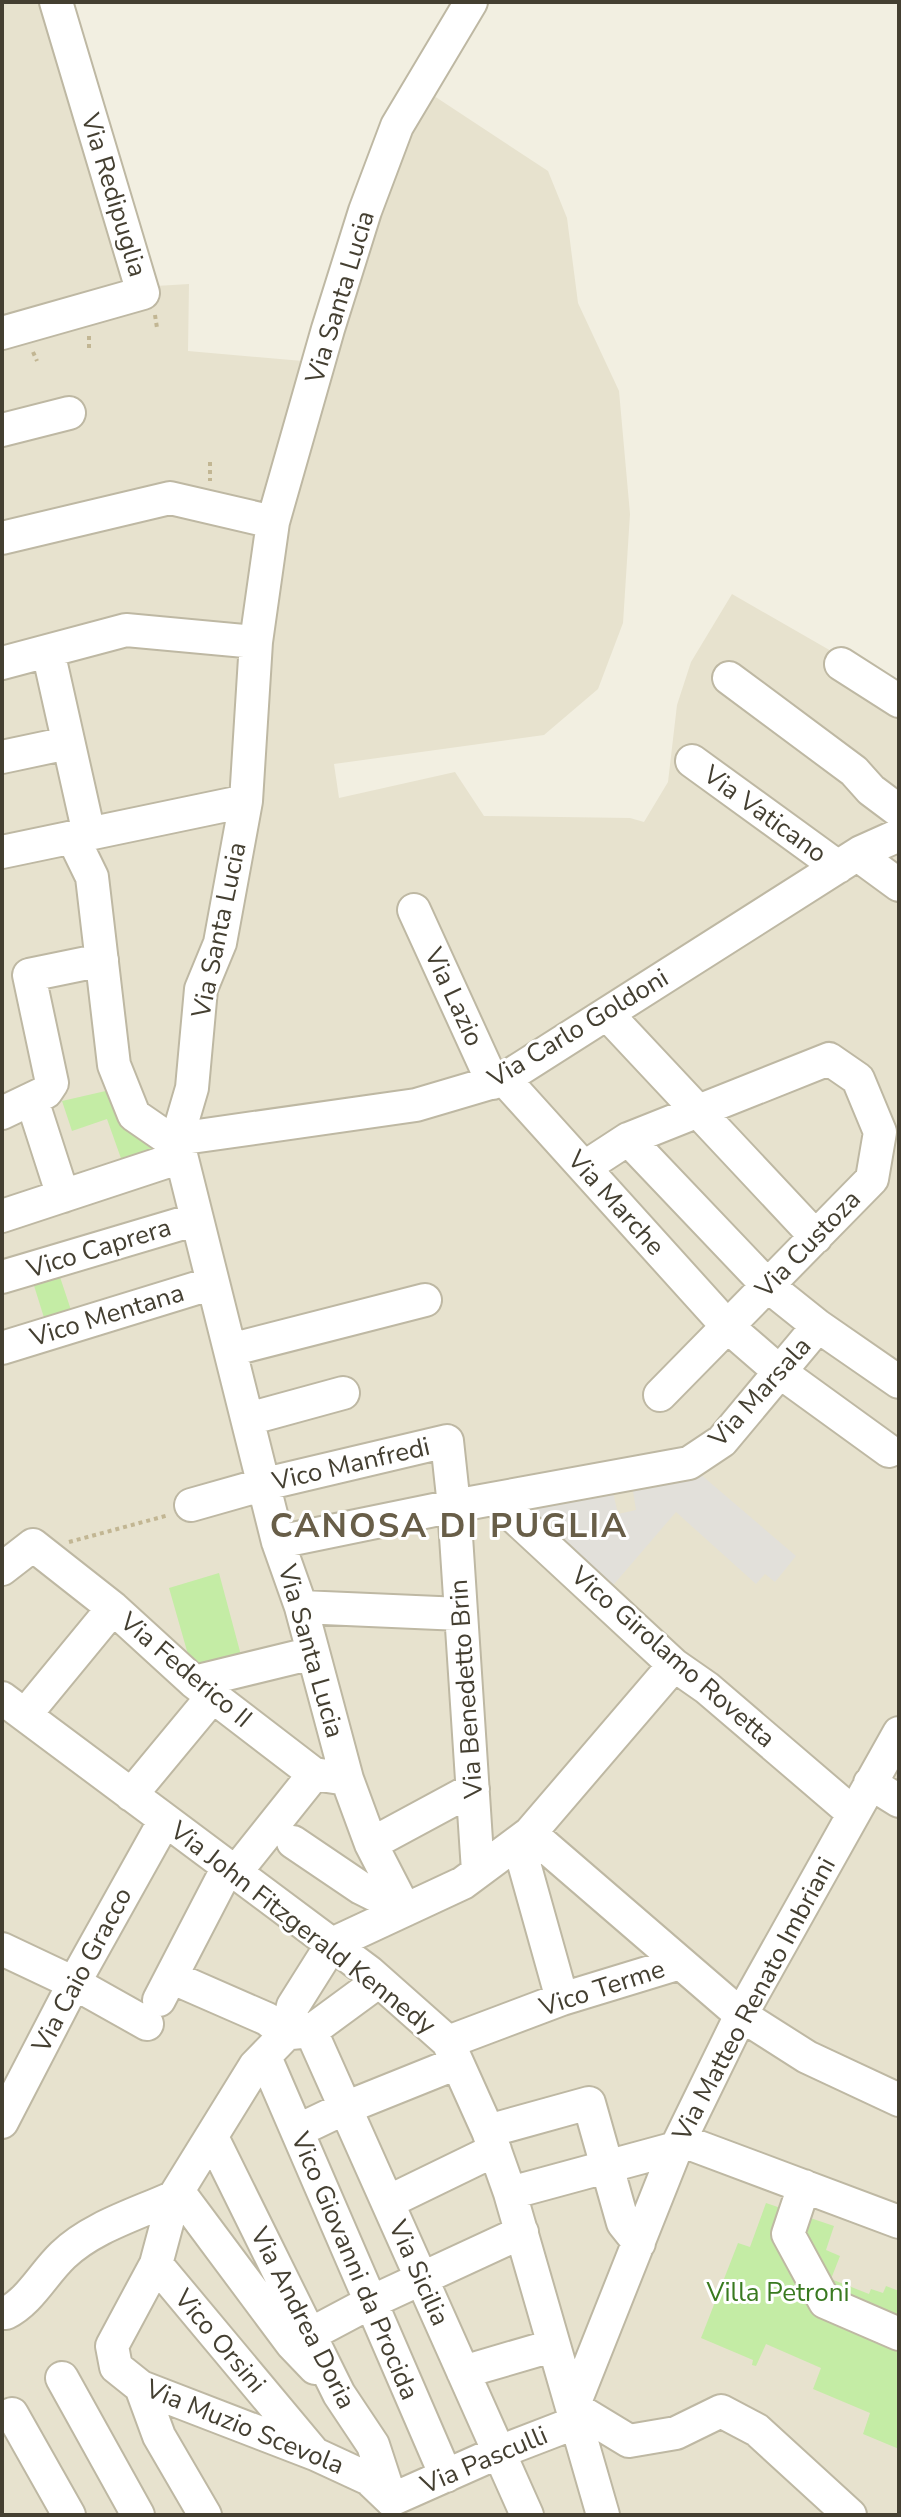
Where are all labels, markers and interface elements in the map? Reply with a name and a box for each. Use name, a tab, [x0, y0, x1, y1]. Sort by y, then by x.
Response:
street label: Via Redipuglia	[72, 108, 155, 281]
street label: Via Santa Lucia	[297, 206, 383, 389]
street label: Via Vaticano	[695, 757, 834, 871]
street label: Via Santa Lucia	[183, 839, 255, 1022]
street label: Via Lazio	[416, 941, 492, 1052]
street label: Via Carlo Goldoni	[480, 960, 675, 1096]
street label: Via Marche	[559, 1142, 673, 1263]
street label: Via Custoza	[747, 1182, 868, 1306]
street label: Vico Caprera	[22, 1210, 175, 1287]
street label: Vico Mentana	[25, 1275, 188, 1355]
street label: Via Marsala	[700, 1329, 819, 1455]
street label: Vico Manfredi	[268, 1429, 433, 1499]
district label: CANOSA DI PUGLIA	[270, 1503, 628, 1549]
street label: Vico Girolamo Rovetta	[563, 1558, 783, 1756]
street label: Via Santa Lucia	[269, 1559, 352, 1742]
street label: Via Benedetto Brin	[441, 1578, 491, 1801]
street label: Via Federico II	[112, 1604, 260, 1736]
street label: Via John Fitzgerald Kennedy	[162, 1813, 443, 2043]
street label: Via Matteo Renato Imbriani	[664, 1851, 844, 2148]
street label: Via Caio Gracco	[23, 1881, 140, 2060]
street label: Vico Terme	[534, 1951, 669, 2025]
street label: Vico Giovanni da Procida	[282, 2126, 427, 2405]
street label: Via Sicilia	[380, 2214, 458, 2331]
street label: Via Andrea Doria	[242, 2220, 364, 2415]
park label: Villa Petroni	[706, 2275, 850, 2310]
street label: Vico Orsini	[166, 2281, 274, 2400]
street label: Via Muzio Scevola	[140, 2371, 349, 2483]
street label: Via Pasculli	[414, 2418, 553, 2503]

